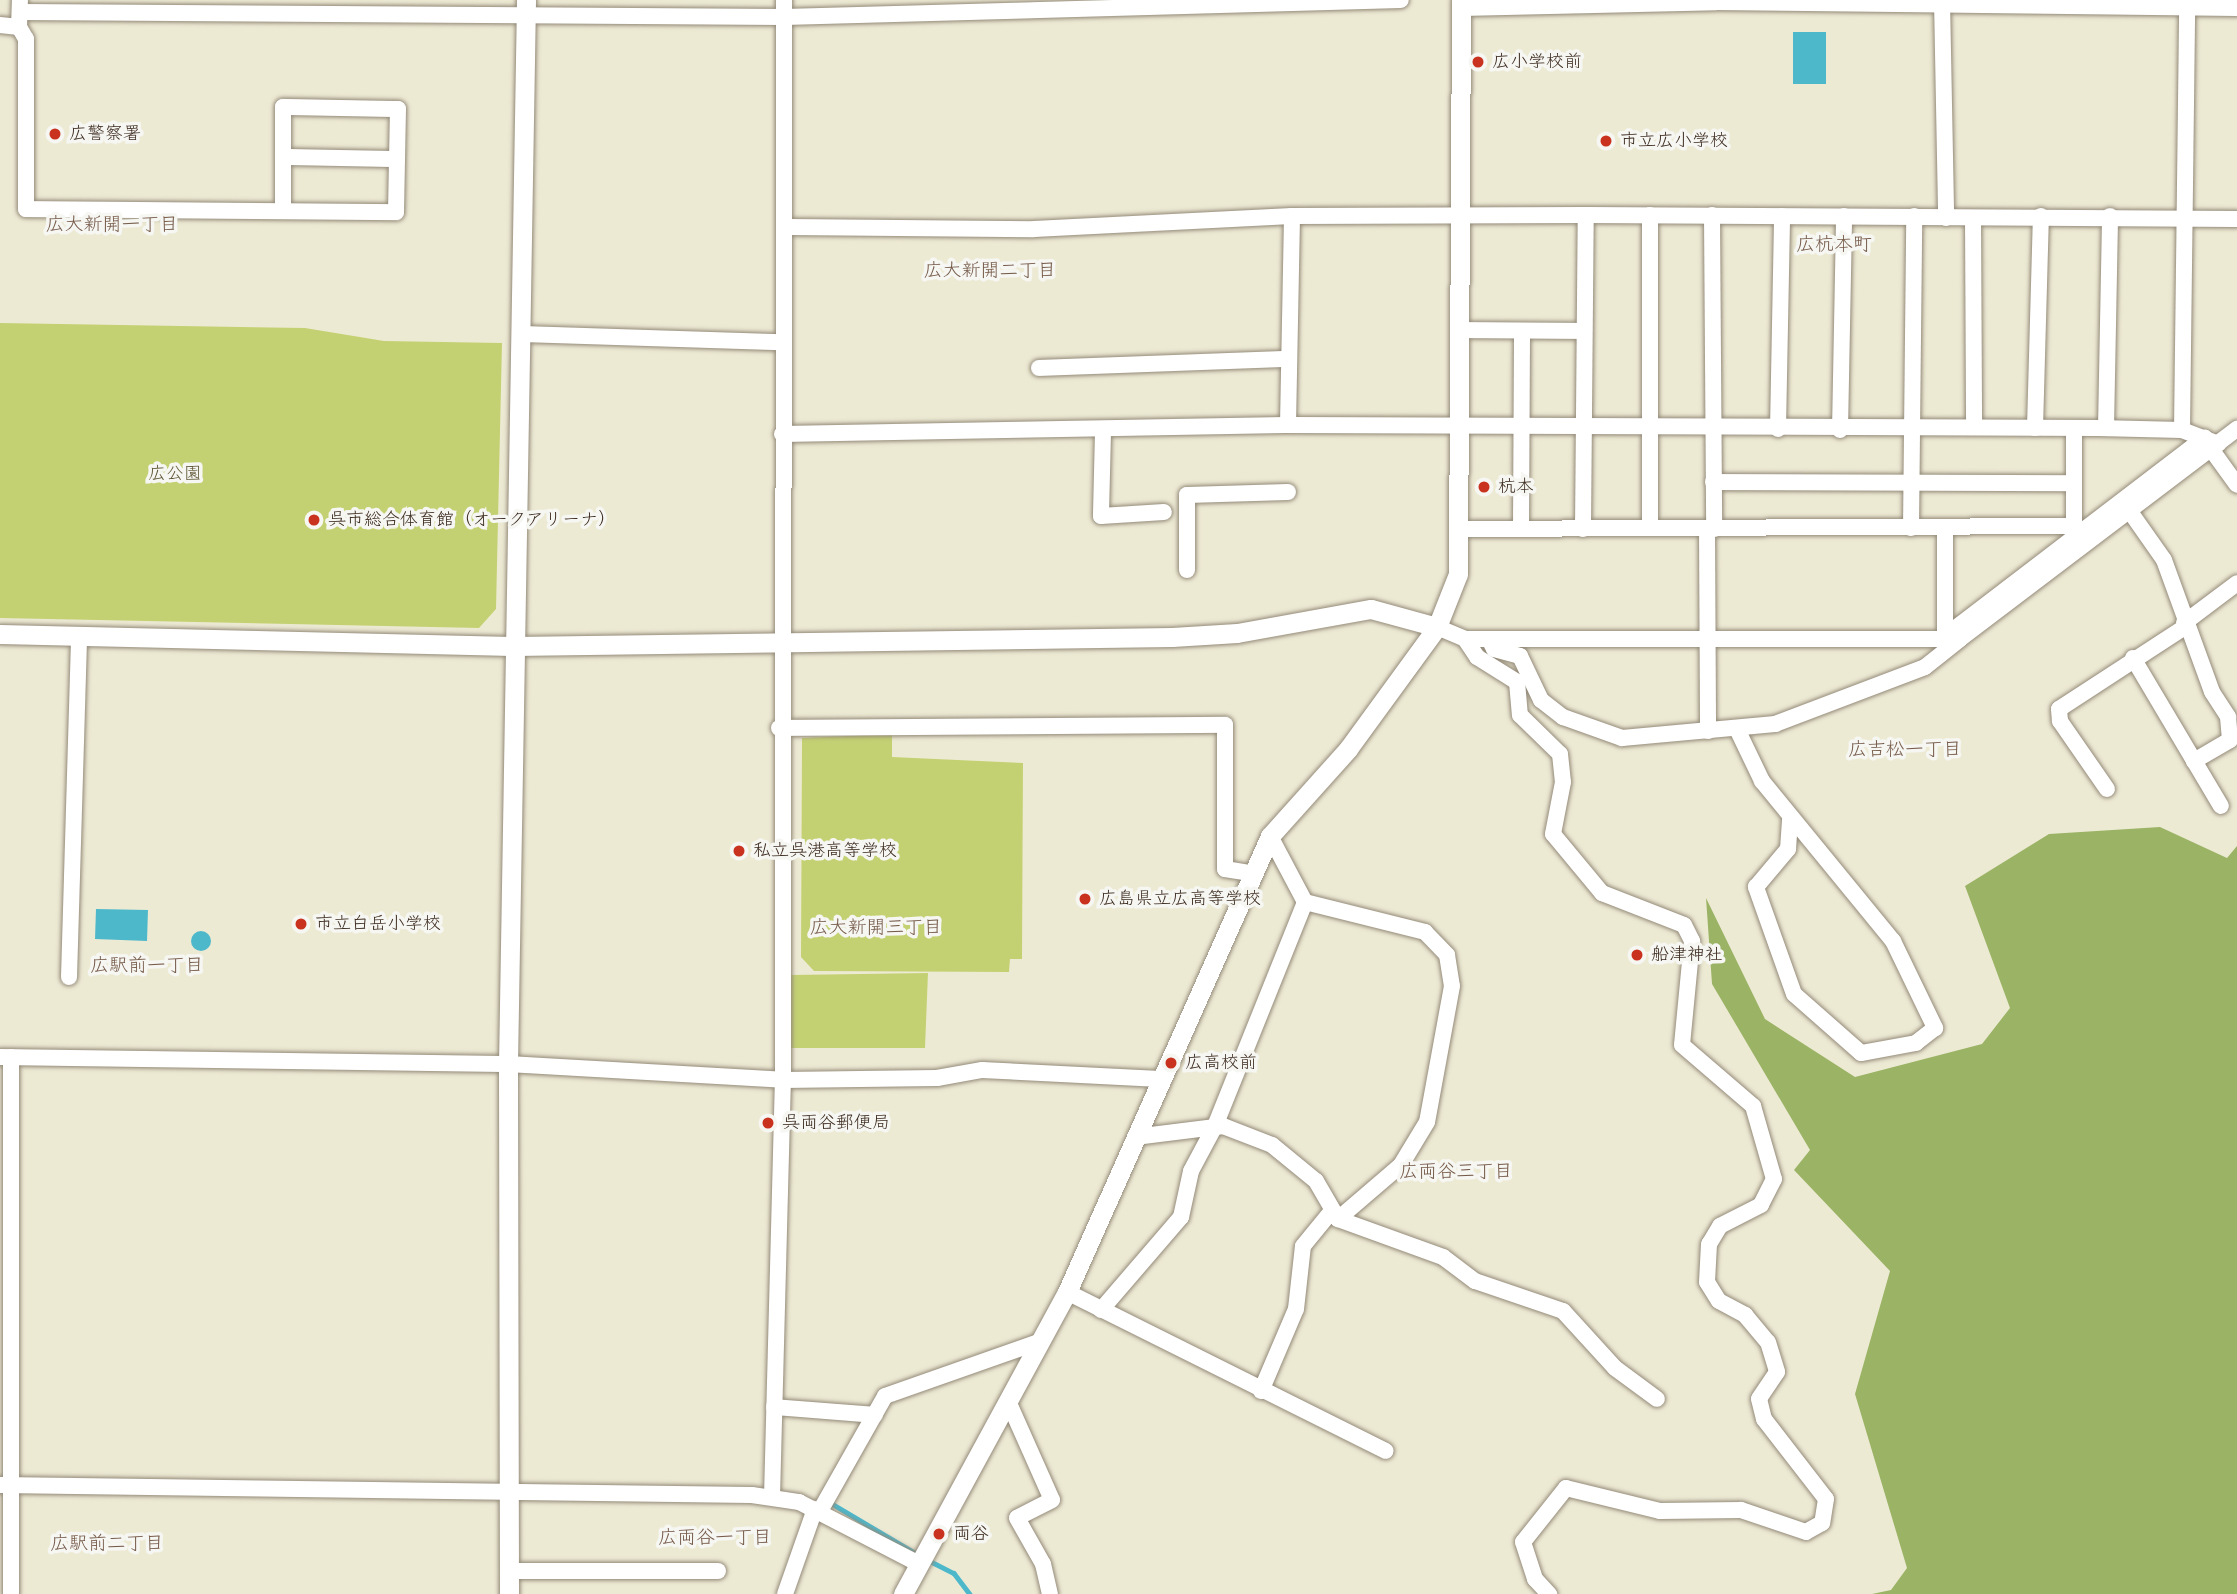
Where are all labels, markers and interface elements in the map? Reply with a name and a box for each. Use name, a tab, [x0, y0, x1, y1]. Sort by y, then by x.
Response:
place label: 広小学校前	[1492, 51, 1582, 73]
marker: 広小学校前	[1470, 54, 1486, 70]
place label: 広警察署	[69, 123, 141, 145]
marker: 広警察署	[47, 126, 63, 142]
place label: 市立広小学校	[1620, 130, 1728, 152]
marker: 市立広小学校	[1598, 133, 1614, 149]
district label: 広大新開一丁目	[46, 214, 178, 236]
district label: 広杭本町	[1796, 234, 1872, 256]
district label: 広大新開二丁目	[924, 260, 1056, 282]
park label: 広公園	[148, 463, 202, 485]
place label: 杭本	[1498, 476, 1534, 498]
marker: 杭本	[1476, 479, 1492, 495]
place label: 呉市総合体育館（オークアリーナ）	[328, 509, 616, 531]
marker: 呉市総合体育館（オークアリーナ）	[306, 512, 322, 528]
district label: 広吉松一丁目	[1848, 739, 1962, 761]
place label: 私立呉港高等学校	[753, 840, 897, 862]
marker: 私立呉港高等学校	[731, 843, 747, 859]
place label: 広島県立広高等学校	[1099, 888, 1261, 910]
marker: 広島県立広高等学校	[1077, 891, 1093, 907]
place label: 市立白岳小学校	[315, 913, 441, 935]
marker: 市立白岳小学校	[293, 916, 309, 932]
district label: 広大新開三丁目	[810, 917, 942, 939]
place label: 船津神社	[1651, 944, 1723, 966]
marker: 船津神社	[1629, 947, 1645, 963]
district label: 広駅前一丁目	[90, 955, 204, 977]
place label: 広高校前	[1185, 1052, 1257, 1074]
marker: 広高校前	[1163, 1055, 1179, 1071]
place label: 呉両谷郵便局	[782, 1112, 890, 1134]
marker: 呉両谷郵便局	[760, 1115, 776, 1131]
district label: 広両谷三丁目	[1399, 1161, 1513, 1183]
place label: 両谷	[953, 1523, 989, 1545]
marker: 両谷	[931, 1526, 947, 1542]
district label: 広両谷一丁目	[658, 1527, 772, 1549]
district label: 広駅前二丁目	[50, 1533, 164, 1555]

